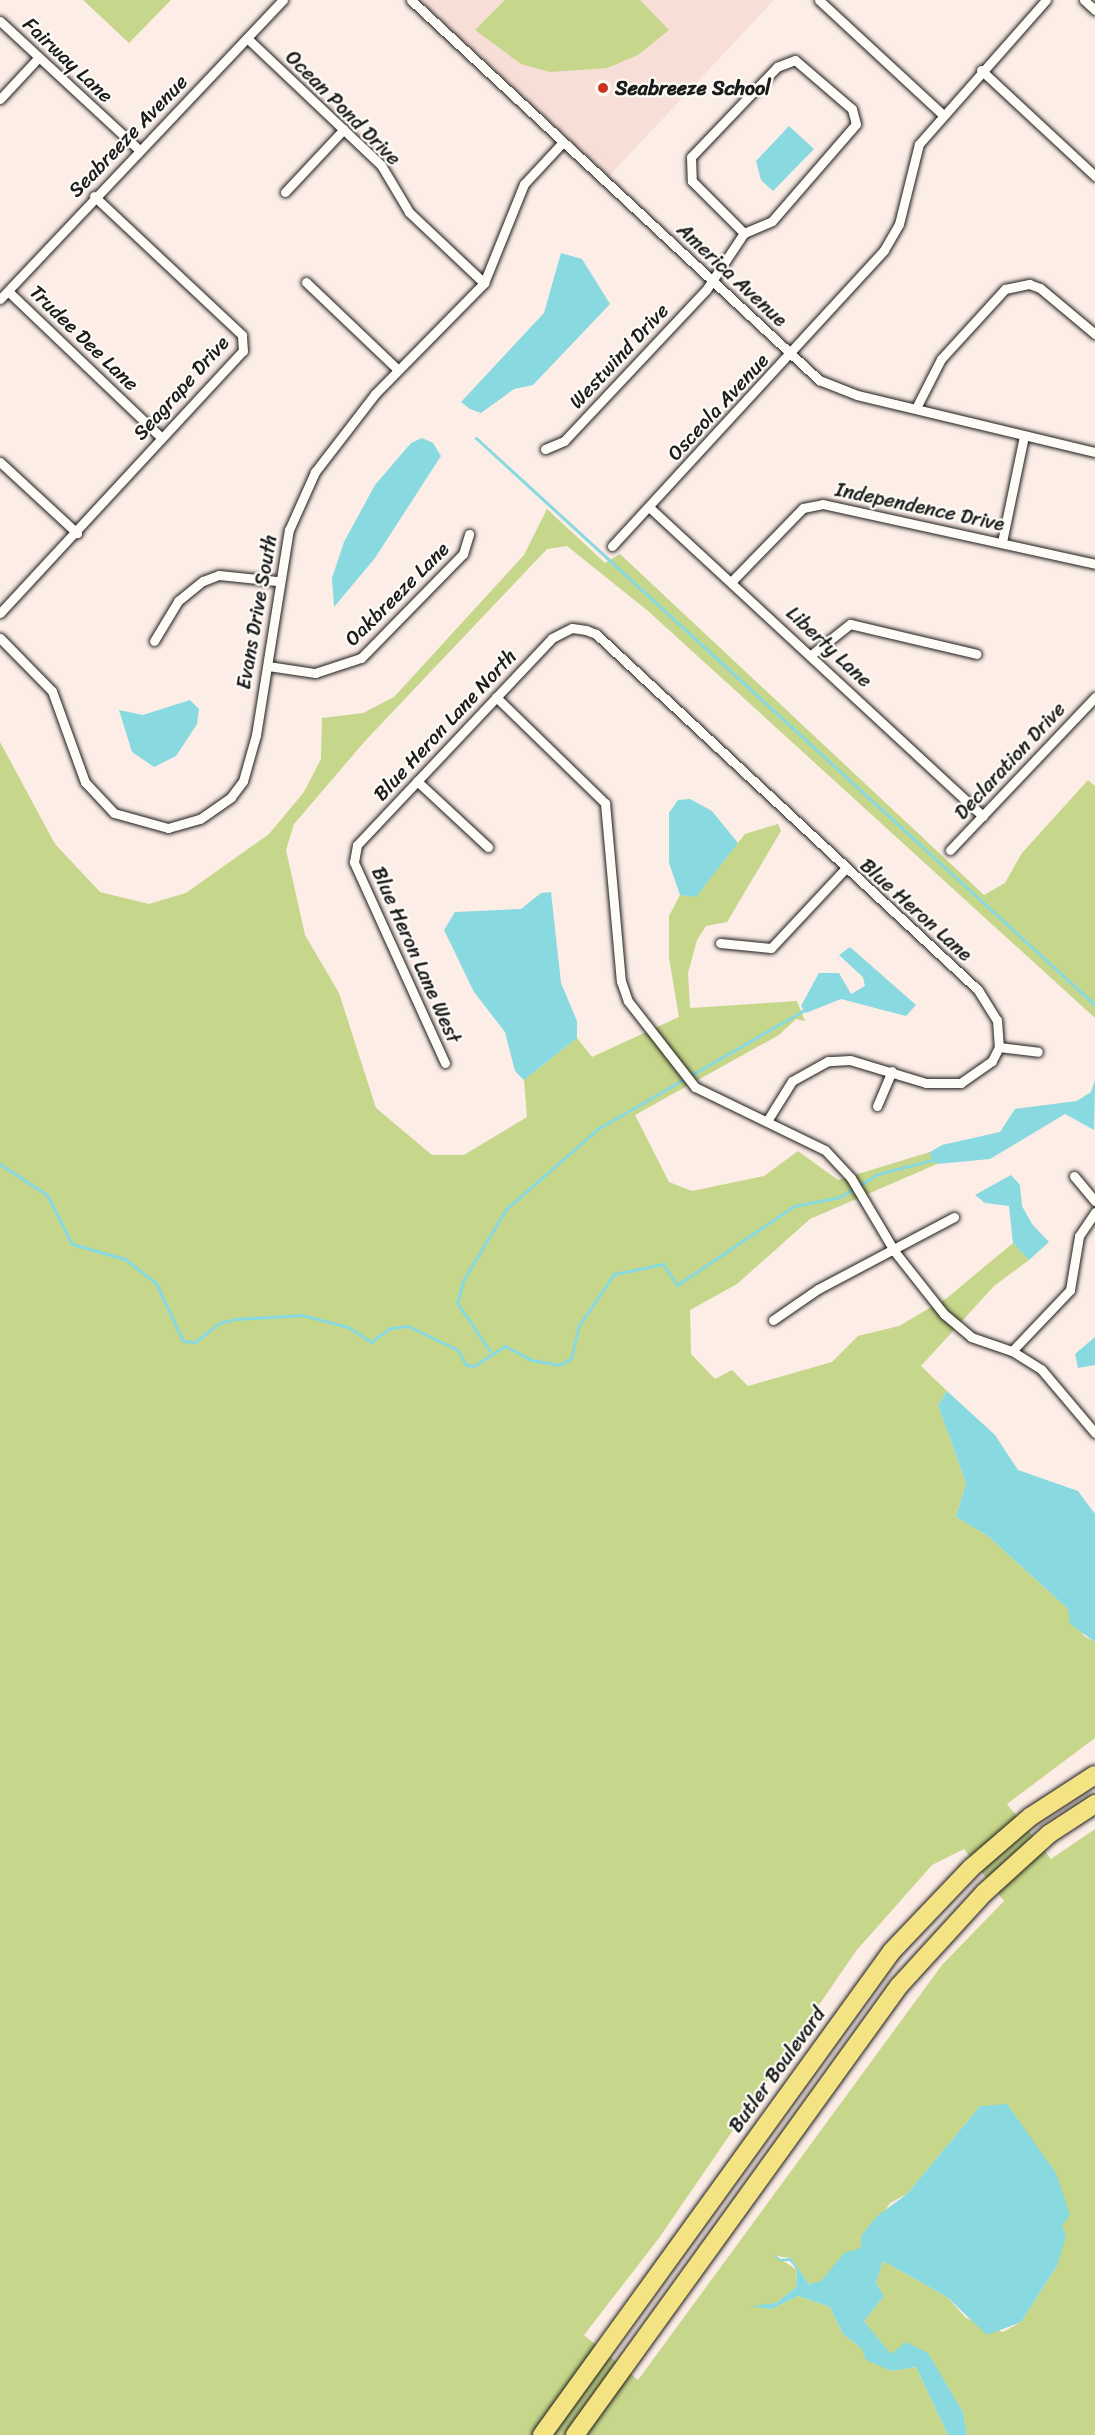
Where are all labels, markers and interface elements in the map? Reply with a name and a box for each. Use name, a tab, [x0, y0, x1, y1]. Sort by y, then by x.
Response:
street label: Fairway Lane	[18, 12, 118, 108]
street label: Ocean Pond Drive	[280, 45, 406, 171]
street label: Seabreeze Avenue	[64, 70, 192, 202]
place label: Seabreeze School	[615, 76, 771, 100]
marker: Seabreeze School	[596, 81, 610, 95]
street label: America Avenue	[672, 218, 792, 332]
street label: Trudee Dee Lane	[25, 280, 143, 396]
street label: Westwind Drive	[564, 299, 674, 413]
street label: Seagrape Drive	[128, 331, 234, 445]
street label: Osceola Avenue	[662, 349, 774, 465]
street label: Independence Drive	[833, 477, 1007, 537]
street label: Evans Drive South	[231, 532, 283, 692]
street label: Oakbreeze Lane	[340, 537, 454, 651]
street label: Liberty Lane	[781, 601, 877, 693]
street label: Blue Heron Lane North	[368, 644, 522, 806]
street label: Declaration Drive	[949, 697, 1071, 825]
street label: Blue Heron Lane	[855, 853, 977, 967]
street label: Blue Heron Lane West	[366, 862, 466, 1048]
street label: Butler Boulevard	[724, 2003, 830, 2137]

